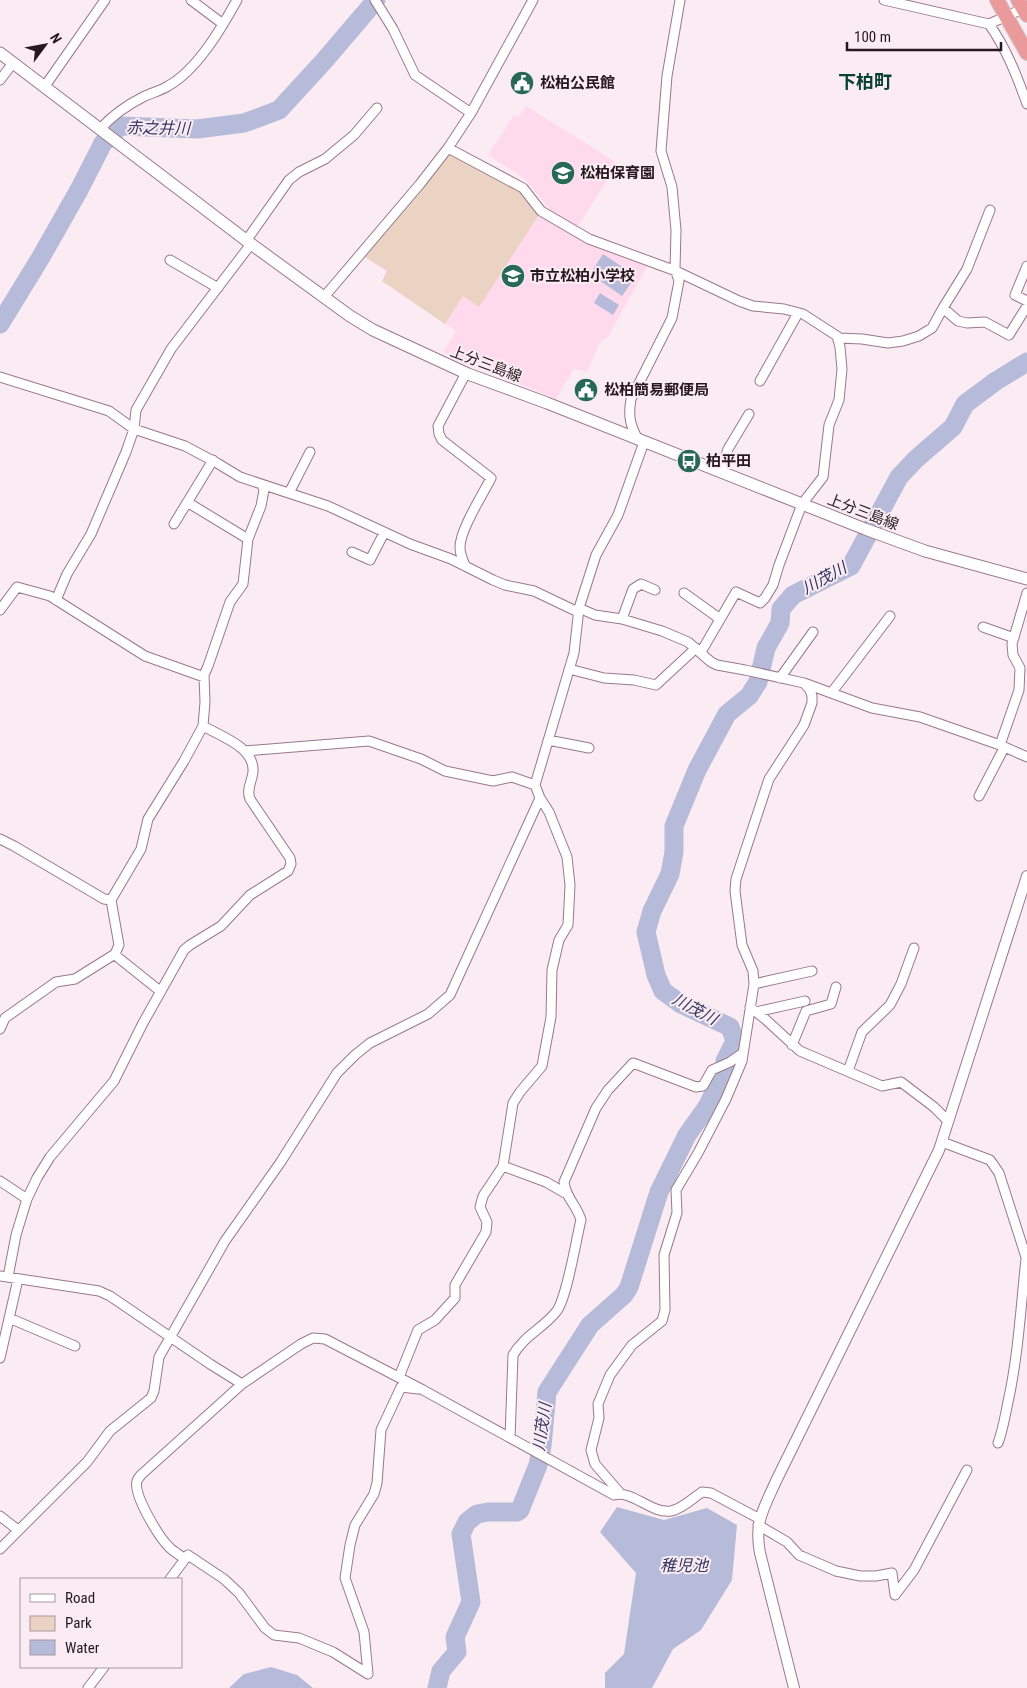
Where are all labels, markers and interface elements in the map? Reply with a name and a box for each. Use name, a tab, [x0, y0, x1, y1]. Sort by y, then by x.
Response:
north arrow	[20, 20, 70, 70]
scale bar	[847, 20, 1001, 52]
text: 100 m	[854, 28, 891, 46]
text: N	[47, 30, 65, 46]
public building icon: 松柏公民館	[509, 70, 535, 96]
district label: 下柏町	[838, 71, 892, 92]
place label: 松柏公民館	[540, 74, 615, 92]
water label: 赤之井川	[126, 118, 192, 138]
school or university icon: 松柏保育園	[550, 160, 576, 186]
place label: 松柏保育園	[580, 164, 655, 182]
school or university icon: 市立松柏小学校	[500, 263, 526, 289]
place label: 市立松柏小学校	[530, 267, 635, 285]
street label: 上分三島線	[448, 342, 524, 386]
public building icon: 松柏簡易郵便局	[573, 377, 599, 403]
place label: 松柏簡易郵便局	[604, 381, 709, 399]
bus stop icon: 柏平田	[676, 448, 702, 474]
place label: 柏平田	[706, 452, 751, 470]
street label: 上分三島線	[825, 490, 901, 534]
water label: 川茂川	[798, 557, 851, 598]
water label: 川茂川	[669, 989, 722, 1030]
water label: 川茂川	[529, 1400, 555, 1452]
water label: 稚児池	[660, 1556, 710, 1575]
legend	[20, 1578, 182, 1668]
text: Road	[65, 1589, 95, 1607]
text: Park	[65, 1614, 92, 1632]
text: Water	[65, 1639, 100, 1657]

